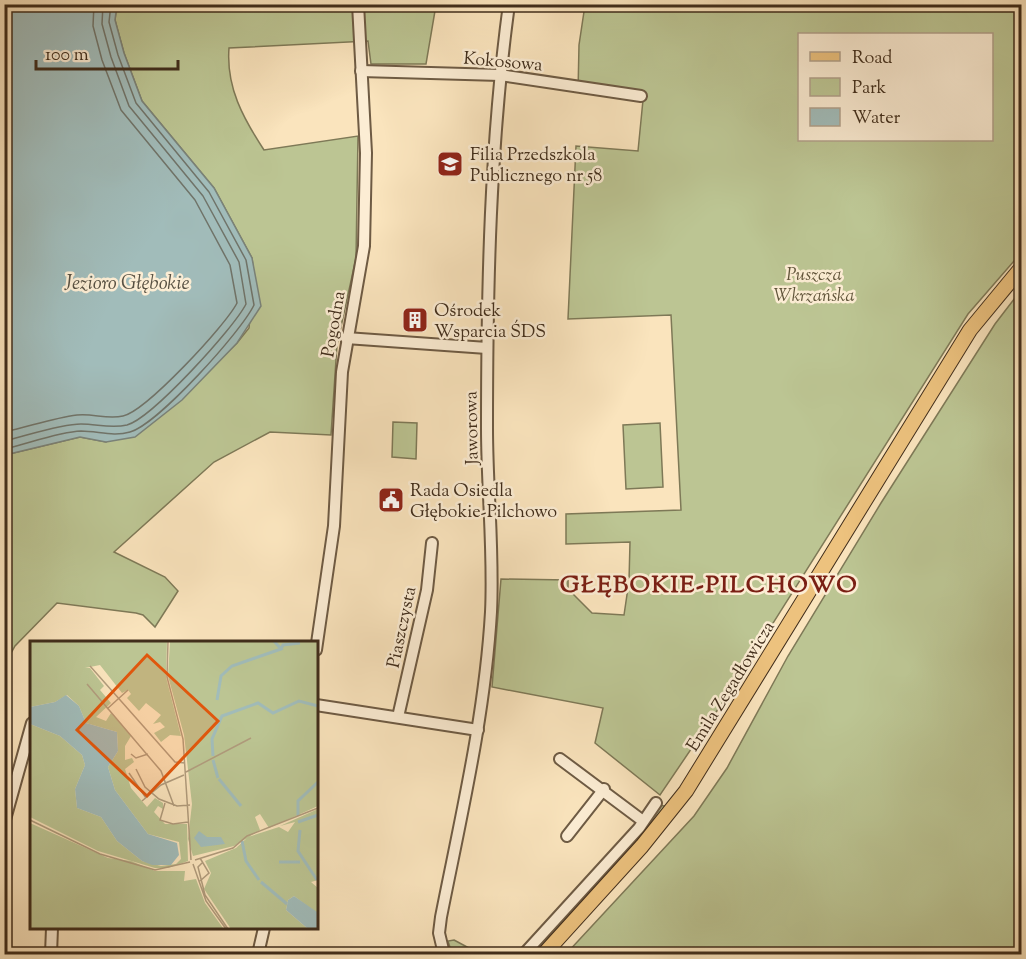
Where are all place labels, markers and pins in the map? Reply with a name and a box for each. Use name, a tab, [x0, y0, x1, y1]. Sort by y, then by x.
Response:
place label: Filia Przedszkola Publicznego nr 58	[470, 143, 602, 190]
school or university icon: Filia Przedszkola Publicznego nr 58	[435, 149, 465, 179]
place label: Ośrodek Wsparcia ŚDS	[434, 299, 546, 346]
building icon: Ośrodek Wsparcia ŚDS	[400, 305, 430, 335]
place label: Rada Osiedla Głębokie-Pilchowo	[410, 479, 557, 526]
public building icon: Rada Osiedla Głębokie-Pilchowo	[376, 485, 406, 515]

